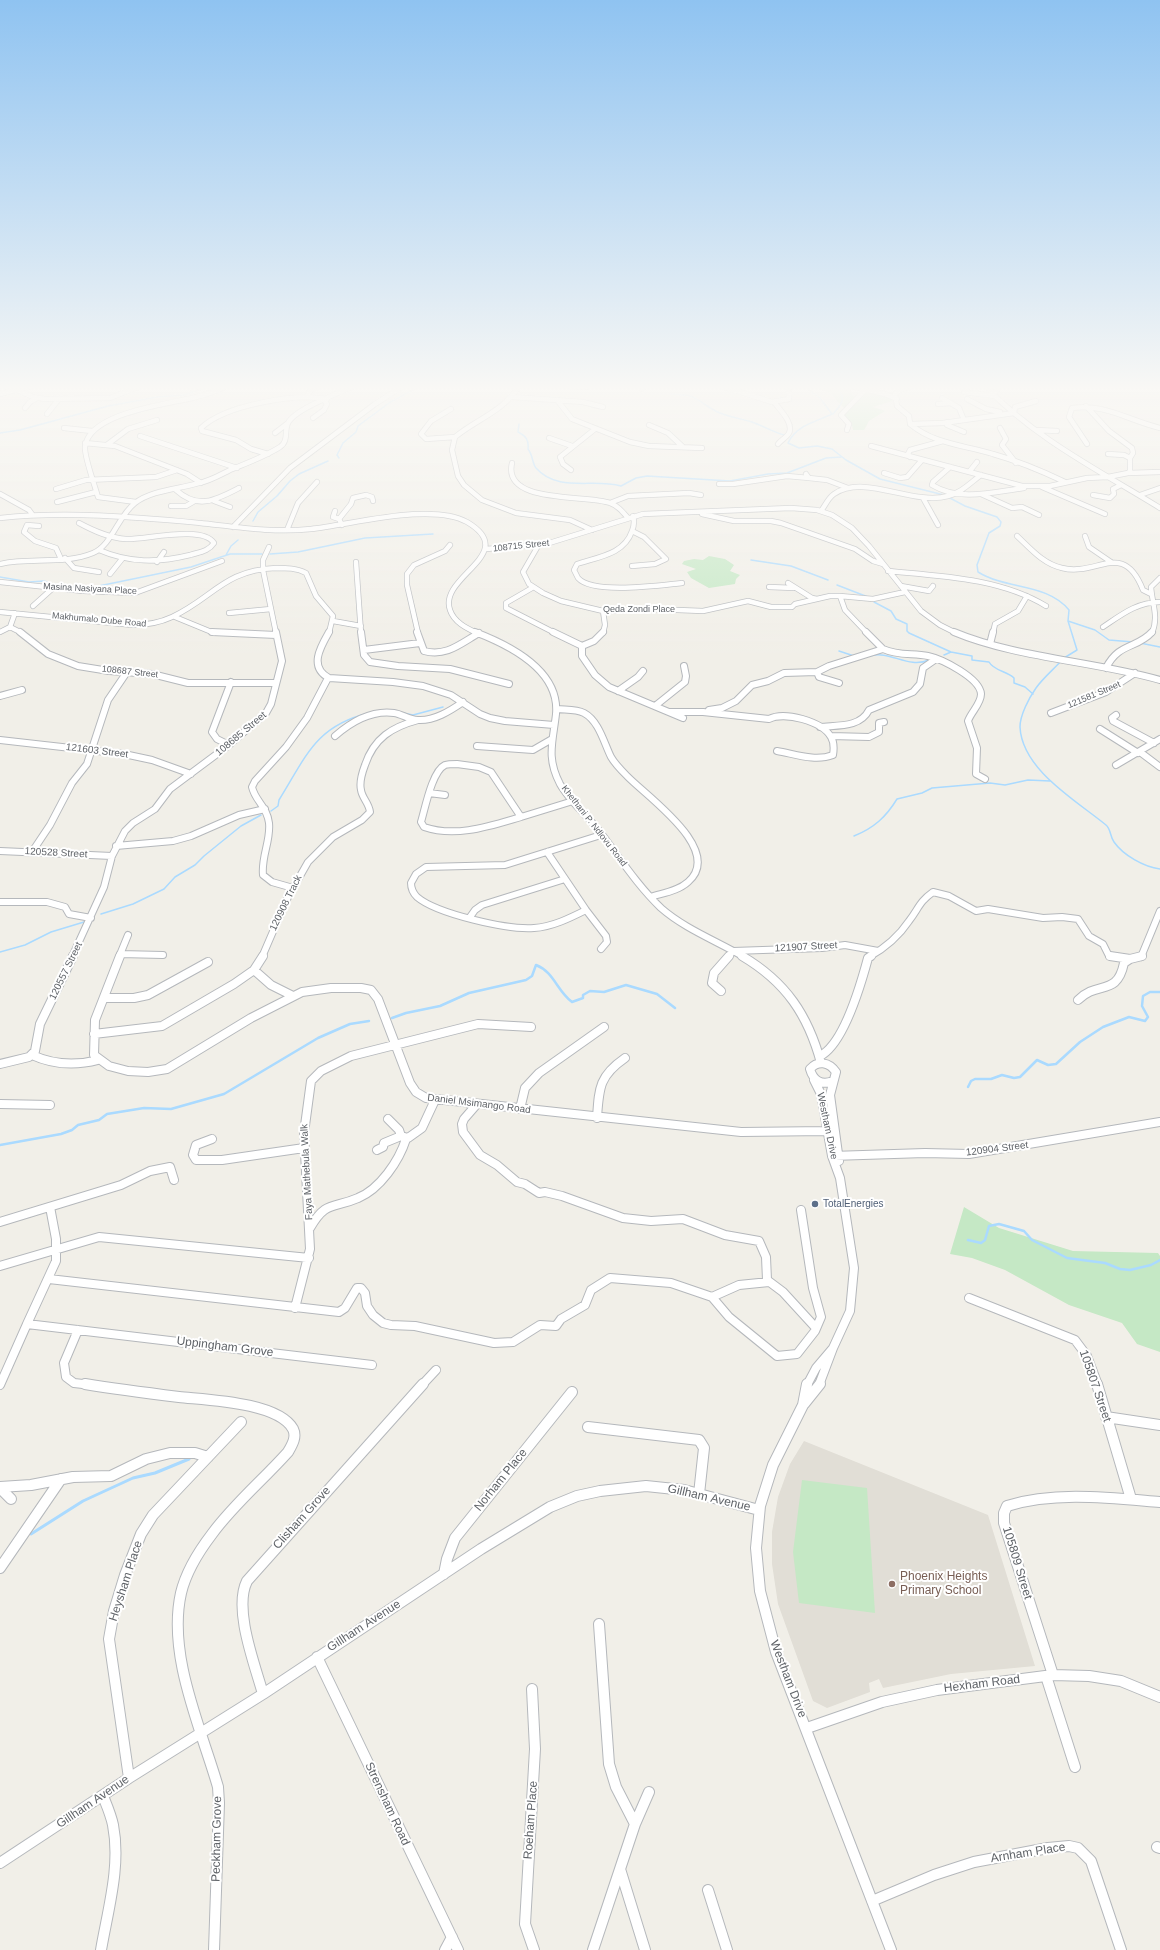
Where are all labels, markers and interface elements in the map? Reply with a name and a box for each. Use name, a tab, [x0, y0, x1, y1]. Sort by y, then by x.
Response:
street label: 108715 Street	[492, 538, 550, 554]
street label: Masina Nasiyana Place	[43, 581, 137, 597]
street label: Qeda Zondi Place	[603, 605, 675, 615]
street label: Makhumalo Dube Road	[51, 611, 147, 629]
street label: 108687 Street	[101, 664, 159, 680]
street label: 121581 Street	[1066, 679, 1122, 711]
street label: 108685 Street	[213, 709, 269, 759]
street label: 121603 Street	[65, 741, 129, 761]
street label: Khethani P. Ndlovu Road	[559, 783, 629, 869]
street label: 120528 Street	[24, 845, 88, 861]
street label: 120908 Track	[267, 873, 305, 933]
street label: 121907 Street	[774, 939, 838, 955]
street label: 120557 Street	[47, 940, 85, 1002]
street label: Westham Drive	[814, 1091, 840, 1161]
street label: Daniel Msimango Road	[427, 1092, 531, 1116]
street label: Faya Mathebula Walk	[298, 1124, 316, 1220]
street label: 120904 Street	[965, 1139, 1029, 1159]
place label: TotalEnergies	[823, 1198, 884, 1210]
marker: TotalEnergies	[810, 1199, 820, 1209]
street label: Uppingham Grove	[176, 1334, 274, 1360]
street label: 105807 Street	[1076, 1348, 1114, 1424]
street label: Norham Place	[471, 1446, 531, 1514]
street label: Gillham Avenue	[666, 1481, 752, 1515]
street label: Clisham Grove	[270, 1484, 334, 1552]
street label: 105809 Street	[999, 1525, 1035, 1601]
street label: Heysham Place	[106, 1539, 146, 1623]
place label: Phoenix Heights Primary School	[900, 1570, 987, 1598]
marker: Phoenix Heights Primary School	[887, 1579, 897, 1589]
street label: Gillham Avenue	[325, 1597, 403, 1655]
street label: Westham Drive	[767, 1638, 809, 1720]
street label: Hexham Road	[943, 1672, 1021, 1696]
street label: Strensham Road	[361, 1760, 413, 1848]
street label: Gillham Avenue	[54, 1772, 132, 1832]
street label: Roeham Place	[521, 1780, 541, 1860]
street label: Peckham Grove	[209, 1796, 225, 1882]
street label: Arnham Place	[990, 1840, 1066, 1866]

